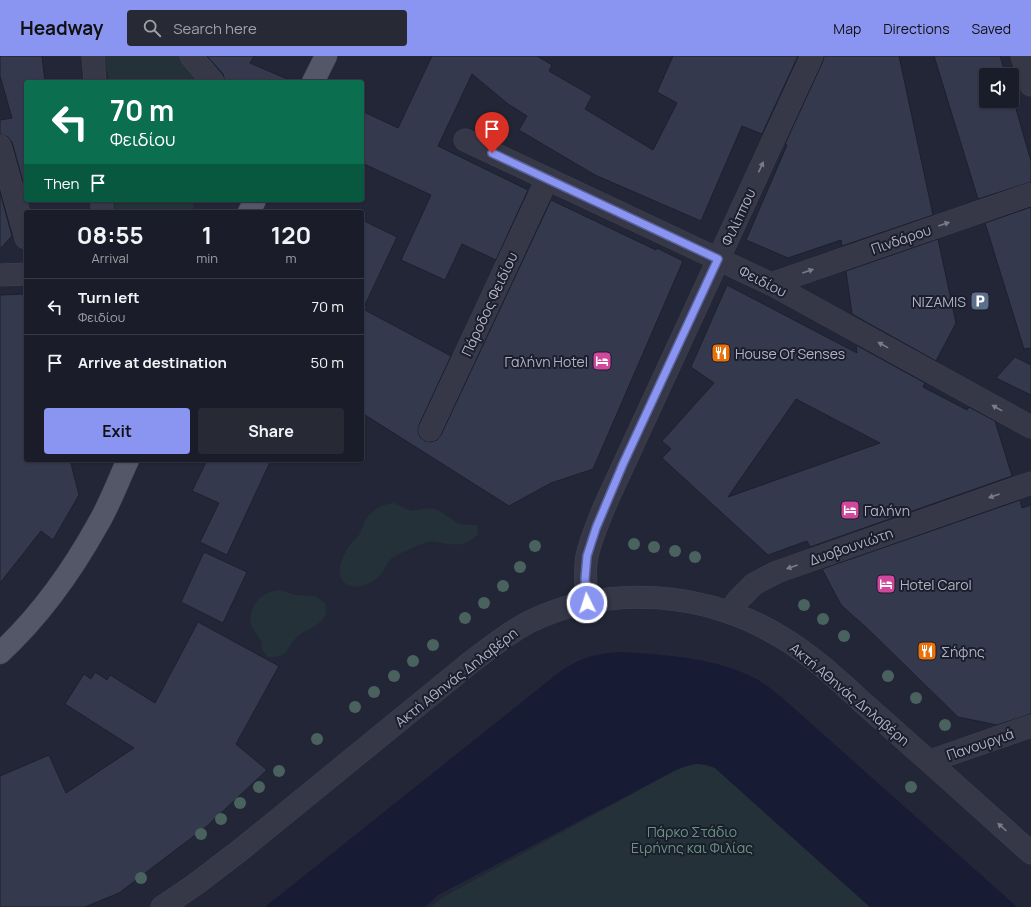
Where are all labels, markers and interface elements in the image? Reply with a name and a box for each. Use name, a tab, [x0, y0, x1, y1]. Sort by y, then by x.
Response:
search box	[127, 10, 407, 46]
text: Headway	[20, 15, 103, 41]
icon: search	[141, 17, 163, 39]
text: Search here	[173, 18, 257, 39]
text: Map	[833, 19, 861, 38]
text: Directions	[883, 19, 950, 38]
text: Saved	[972, 19, 1011, 38]
map controls	[979, 68, 1019, 108]
button: sound	[979, 68, 1019, 108]
text: 70 m	[110, 91, 174, 129]
icon: left	[44, 96, 96, 148]
pin	[475, 112, 509, 153]
icon: arrive	[481, 118, 503, 140]
text: Φειδίου	[110, 127, 175, 151]
one-way arrow	[758, 161, 764, 173]
icon: arrive	[87, 172, 109, 194]
text: Then	[44, 173, 79, 194]
street label: Φιλίππου	[716, 185, 760, 249]
text: 08:55	[77, 218, 144, 251]
text: 1	[202, 218, 212, 251]
text: 120	[271, 218, 311, 251]
street label: Πινδάρου	[868, 220, 934, 258]
one-way arrow	[938, 221, 950, 227]
text: Arrival	[92, 249, 129, 267]
text: min	[196, 249, 218, 267]
text: m	[285, 249, 297, 267]
street label: Πάροδος Φειδίου	[457, 249, 521, 359]
street label: Φειδίου	[736, 261, 790, 301]
one-way arrow	[802, 268, 814, 274]
text: Turn left	[78, 287, 140, 308]
parking icon: NIZAMIS	[969, 290, 991, 312]
place label: NIZAMIS	[912, 292, 966, 311]
icon: left	[44, 296, 66, 318]
text: 70 m	[312, 296, 344, 317]
text: Φειδίου	[78, 308, 125, 326]
restaurant icon: House Of Senses	[710, 342, 732, 364]
one-way arrow	[877, 342, 889, 349]
place label: House Of Senses	[735, 344, 845, 363]
hotel icon: Γαλήνη Hotel	[591, 350, 613, 372]
icon: arrive	[44, 352, 66, 374]
text: Arrive at destination	[78, 352, 227, 373]
text: 50 m	[310, 352, 344, 373]
place label: Γαλήνη Hotel	[505, 352, 588, 371]
one-way arrow	[991, 405, 1003, 411]
button: Exit	[44, 408, 190, 454]
button: Share	[198, 408, 344, 454]
one-way arrow	[988, 494, 1000, 500]
hotel icon: Γαλήνη	[839, 499, 861, 521]
place label: Γαλήνη	[864, 501, 910, 520]
street label: Δυοβουνιώτη	[807, 523, 895, 569]
one-way arrow	[786, 564, 798, 570]
hotel icon: Hotel Carol	[875, 573, 897, 595]
place label: Hotel Carol	[900, 575, 972, 594]
position arrow	[566, 582, 608, 624]
street label: Ακτή Αθηνάς Δηλαβέρη	[391, 623, 521, 731]
street label: Ακτή Αθηνάς Δηλαβέρη	[786, 638, 914, 750]
restaurant icon: Σήφης	[916, 640, 938, 662]
place label: Σήφης	[941, 642, 985, 661]
street label: Πανουργιά	[944, 724, 1016, 764]
park label: Πάρκο Στάδιο Ειρήνης και Φιλίας	[631, 822, 753, 857]
one-way arrow	[997, 822, 1007, 832]

